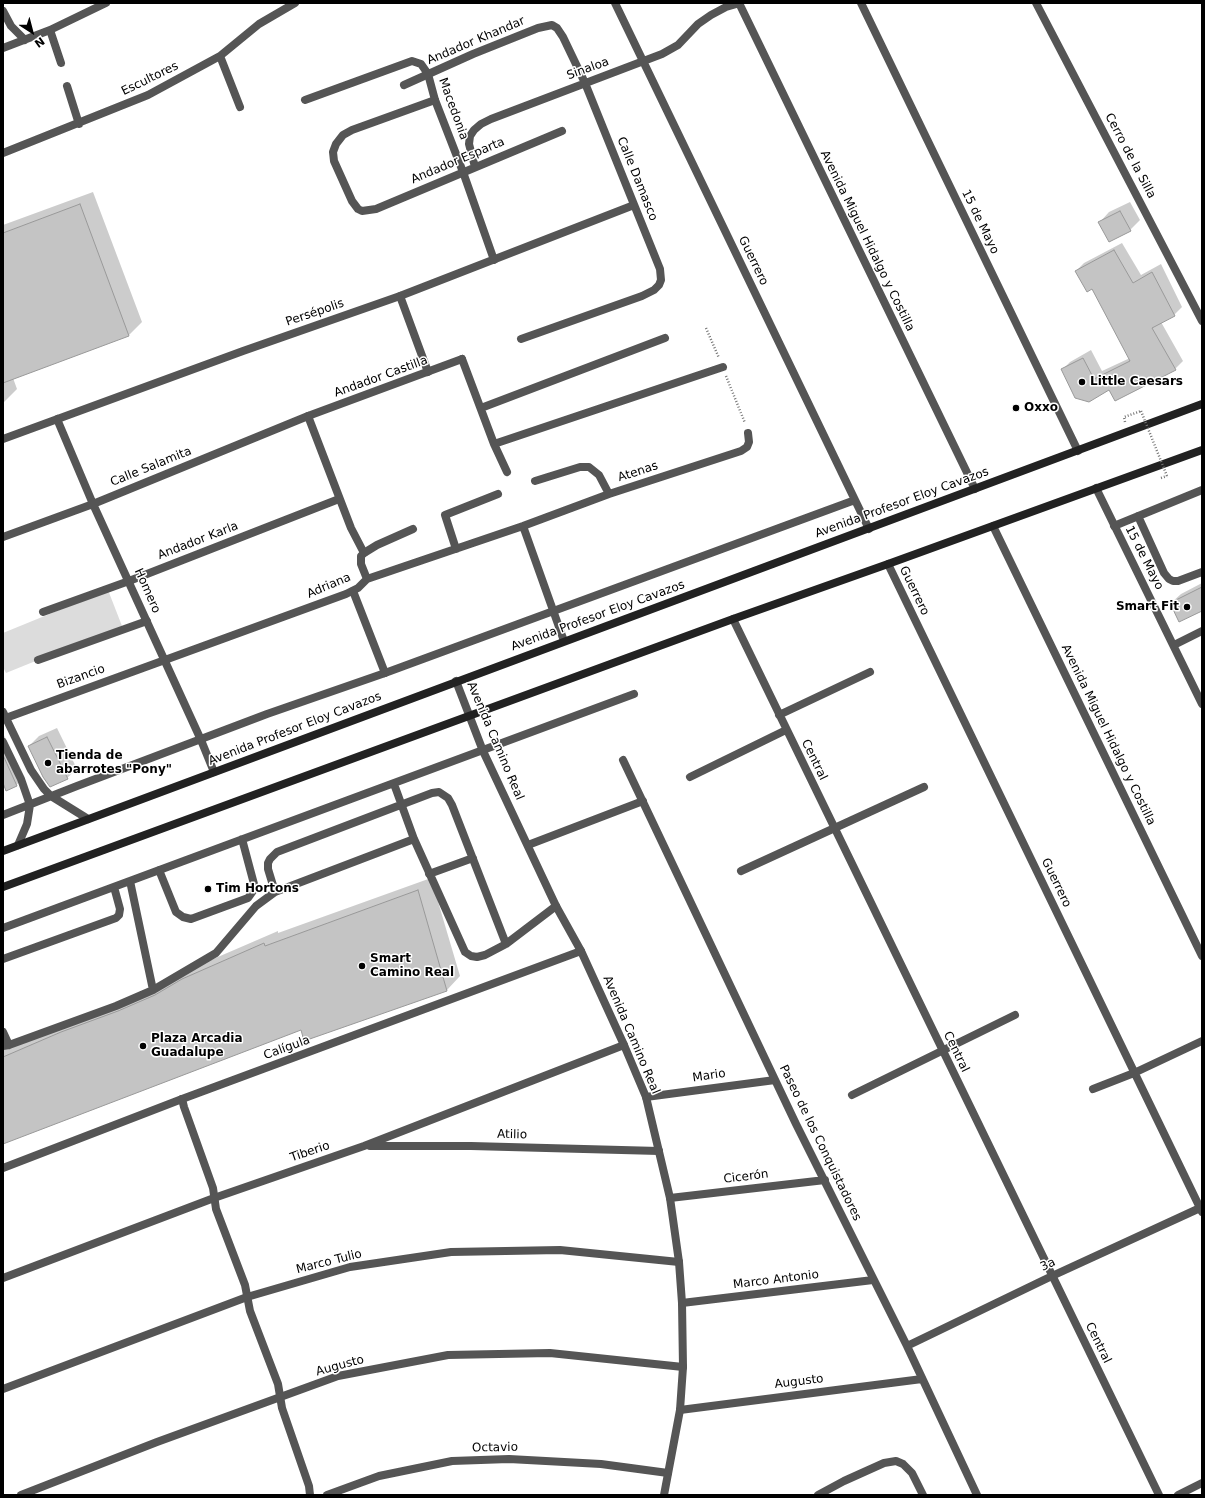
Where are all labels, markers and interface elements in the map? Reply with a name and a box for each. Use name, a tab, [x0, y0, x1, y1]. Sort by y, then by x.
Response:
north arrow	[12, 12, 52, 52]
street label: Andador Khandar	[425, 14, 527, 68]
text: N	[32, 34, 47, 50]
street label: Sinaloa	[565, 55, 611, 83]
street label: Escultores	[119, 59, 181, 99]
street label: Macedonia	[435, 76, 471, 142]
street label: Cerro de la Silla	[1101, 111, 1159, 201]
street label: Andador Esparta	[409, 135, 507, 187]
street label: Calle Damasco	[614, 135, 660, 223]
street label: Avenida Miguel Hidalgo y Costilla	[817, 148, 917, 334]
street label: 15 de Mayo	[958, 187, 1002, 257]
street label: Guerrero	[735, 234, 771, 288]
street label: Persépolis	[284, 296, 346, 330]
street label: Andador Castilla	[332, 353, 430, 401]
place label: Little Caesars	[1090, 375, 1183, 389]
marker: Little Caesars	[1077, 377, 1087, 387]
place label: Oxxo	[1024, 401, 1058, 415]
marker: Oxxo	[1011, 403, 1021, 413]
street label: Calle Salamita	[108, 444, 194, 490]
street label: Atenas	[616, 459, 660, 485]
street label: Avenida Profesor Eloy Cavazos	[813, 465, 991, 541]
street label: Andador Karla	[156, 519, 240, 563]
street label: 15 de Mayo	[1122, 524, 1166, 592]
street label: Guerrero	[896, 564, 932, 618]
street label: Homero	[131, 566, 163, 616]
street label: Adriana	[305, 570, 353, 602]
street label: Avenida Profesor Eloy Cavazos	[509, 578, 687, 654]
place label: Smart Fit	[1116, 600, 1179, 614]
marker: Smart Fit	[1182, 602, 1192, 612]
street label: Avenida Miguel Hidalgo y Costilla	[1058, 642, 1158, 828]
street label: Bizancio	[55, 662, 107, 692]
street label: Avenida Camino Real	[464, 680, 526, 802]
street label: Avenida Profesor Eloy Cavazos	[207, 689, 383, 769]
street label: Central	[798, 737, 830, 783]
place label: Tienda de abarrotes "Pony"	[56, 749, 172, 777]
marker: Tienda de abarrotes "Pony"	[43, 758, 53, 768]
street label: Guerrero	[1038, 856, 1074, 910]
place label: Tim Hortons	[216, 882, 299, 896]
marker: Tim Hortons	[203, 884, 213, 894]
place label: Smart Camino Real	[370, 952, 454, 980]
marker: Smart Camino Real	[357, 961, 367, 971]
street label: Avenida Camino Real	[600, 974, 662, 1096]
street label: Central	[940, 1029, 972, 1075]
place label: Plaza Arcadia Guadalupe	[151, 1032, 242, 1060]
street label: Calígula	[262, 1033, 312, 1063]
marker: Plaza Arcadia Guadalupe	[138, 1041, 148, 1051]
street label: Paseo de los Conquistadores	[776, 1063, 864, 1223]
street label: Mario	[692, 1067, 726, 1085]
street label: Atilio	[497, 1128, 527, 1142]
street label: Tiberio	[288, 1139, 332, 1165]
street label: Cicerón	[723, 1167, 769, 1187]
street label: Marco Tulio	[295, 1247, 363, 1277]
street label: 3a	[1038, 1255, 1058, 1275]
street label: Marco Antonio	[732, 1268, 820, 1292]
street label: Central	[1082, 1320, 1114, 1366]
street label: Augusto	[314, 1353, 366, 1379]
street label: Augusto	[774, 1372, 824, 1392]
street label: Octavio	[472, 1440, 518, 1456]

